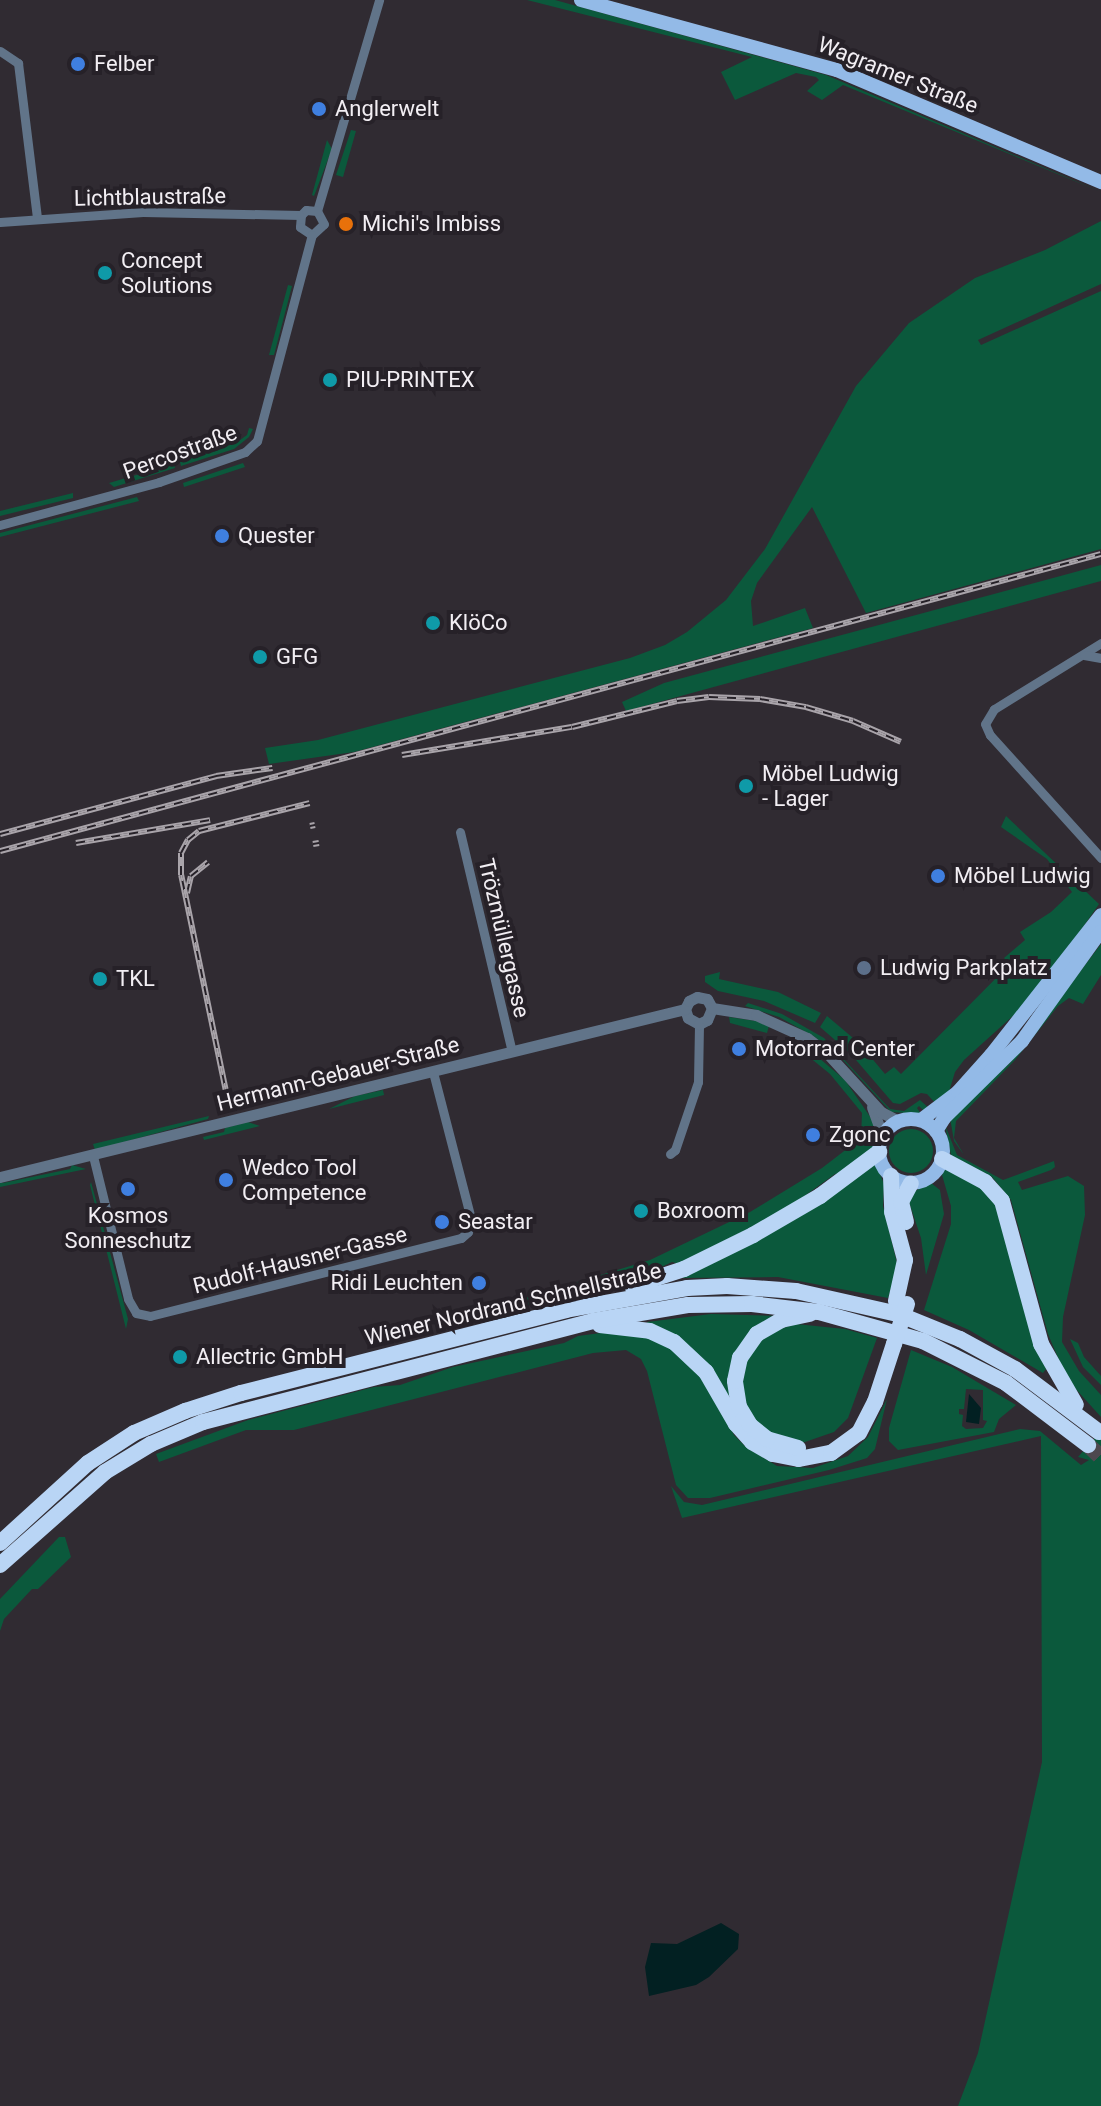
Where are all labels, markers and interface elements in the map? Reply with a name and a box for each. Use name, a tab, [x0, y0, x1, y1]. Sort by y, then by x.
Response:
street label: Wagramer Straße	[814, 31, 982, 119]
place label: Felber	[94, 51, 154, 77]
marker: Felber	[69, 55, 87, 73]
place label: Anglerwelt	[335, 96, 439, 122]
marker: Anglerwelt	[310, 100, 328, 118]
street label: Lichtblaustraße	[74, 182, 226, 212]
place label: Michi's Imbiss	[362, 211, 501, 237]
marker: Michi's Imbiss	[337, 215, 355, 233]
place label: Concept Solutions	[121, 247, 213, 298]
marker: Concept Solutions	[96, 264, 114, 282]
place label: PIU-PRINTEX	[346, 367, 474, 393]
marker: PIU-PRINTEX	[321, 371, 339, 389]
street label: Percostraße	[120, 419, 240, 485]
place label: Quester	[238, 523, 315, 549]
marker: Quester	[213, 527, 231, 545]
place label: KlöCo	[449, 610, 508, 636]
marker: KlöCo	[424, 614, 442, 632]
place label: GFG	[276, 644, 318, 670]
marker: GFG	[251, 648, 269, 666]
place label: Möbel Ludwig - Lager	[762, 760, 899, 812]
marker: Möbel Ludwig - Lager	[737, 777, 755, 795]
street label: Trözmüllergasse	[473, 856, 535, 1020]
place label: Möbel Ludwig	[954, 863, 1091, 889]
marker: Möbel Ludwig	[929, 867, 947, 885]
place label: Ludwig Parkplatz	[880, 955, 1048, 981]
marker: Ludwig Parkplatz	[855, 959, 873, 977]
place label: TKL	[116, 966, 155, 992]
marker: TKL	[91, 970, 109, 988]
street label: Hermann-Gebauer-Straße	[214, 1031, 462, 1117]
place label: Motorrad Center	[755, 1036, 915, 1062]
marker: Motorrad Center	[730, 1040, 748, 1058]
place label: Zgonc	[829, 1122, 891, 1148]
marker: Zgonc	[804, 1126, 822, 1144]
place label: Wedco Tool Competence	[242, 1154, 366, 1206]
marker: Wedco Tool Competence	[217, 1171, 235, 1189]
marker: Kosmos Sonneschutz	[119, 1180, 137, 1198]
place label: Boxroom	[657, 1198, 746, 1224]
place label: Kosmos Sonneschutz	[65, 1202, 191, 1254]
marker: Boxroom	[632, 1202, 650, 1220]
place label: Seastar	[458, 1209, 533, 1235]
marker: Seastar	[433, 1213, 451, 1231]
street label: Rudolf-Hausner-Gasse	[190, 1221, 410, 1299]
street label: Wiener Nordrand Schnellstraße	[362, 1257, 664, 1351]
place label: Ridi Leuchten	[331, 1270, 463, 1296]
marker: Ridi Leuchten	[470, 1274, 488, 1292]
place label: Allectric GmbH	[196, 1344, 344, 1370]
marker: Allectric GmbH	[171, 1348, 189, 1366]

